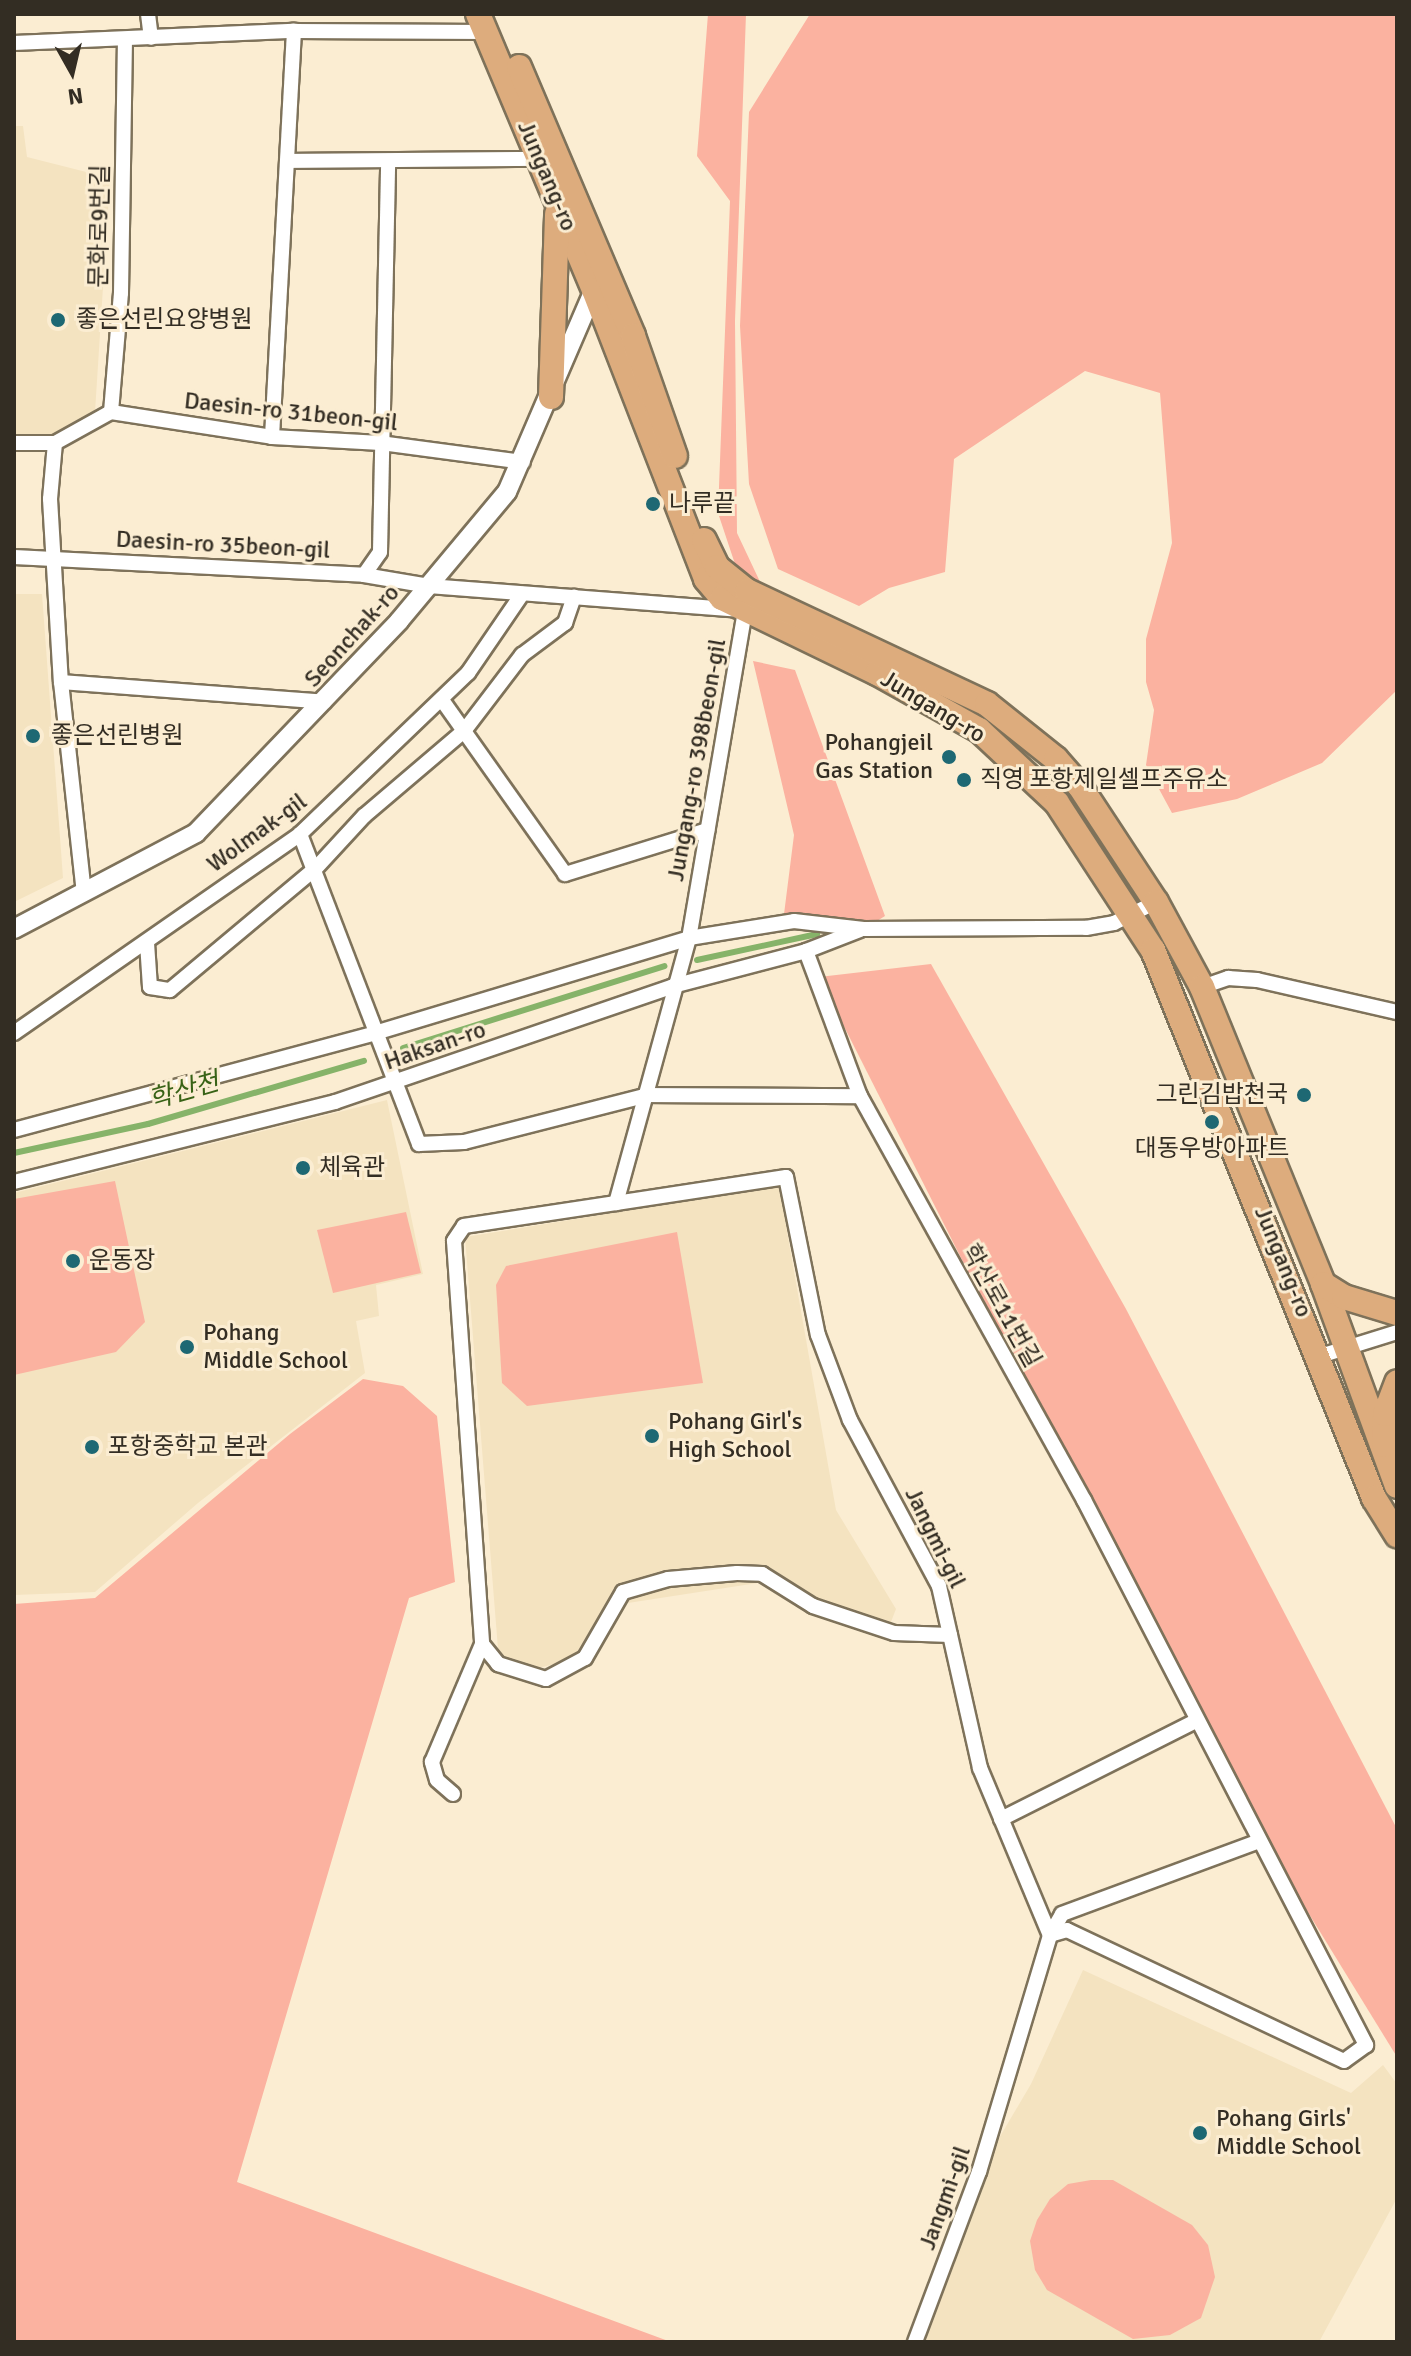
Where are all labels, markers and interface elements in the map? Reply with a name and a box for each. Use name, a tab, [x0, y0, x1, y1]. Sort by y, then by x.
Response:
north arrow	[32, 32, 112, 112]
text: N	[66, 82, 85, 111]
street label: Jungang-ro	[511, 117, 583, 235]
street label: 문화로9번길	[85, 164, 115, 288]
place label: 좋은선린요양병원	[76, 306, 253, 334]
marker: 좋은선린요양병원	[47, 309, 69, 331]
street label: Daesin-ro 31beon-gil	[183, 386, 399, 438]
place label: 나루끝	[669, 490, 735, 518]
marker: 나루끝	[644, 495, 662, 513]
street label: Daesin-ro 35beon-gil	[115, 525, 331, 565]
street label: Seonchak-ro	[298, 579, 406, 693]
street label: Jungang-ro 398beon-gil	[661, 636, 733, 884]
street label: Jungang-ro	[876, 665, 990, 749]
place label: 좋은선린병원	[51, 722, 183, 750]
marker: 좋은선린병원	[22, 725, 44, 747]
place label: Pohangjeil Gas Station	[815, 729, 933, 785]
marker: Pohangjeil Gas Station	[940, 748, 958, 766]
place label: 직영 포항제일셀프주유소	[980, 766, 1228, 794]
marker: 직영 포항제일셀프주유소	[955, 771, 973, 789]
street label: Wolmak-gil	[201, 787, 313, 879]
street label: Haksan-ro	[380, 1015, 490, 1077]
water label: 학산천	[145, 1067, 223, 1117]
place label: 그린김밥천국	[1156, 1081, 1288, 1109]
marker: 그린김밥천국	[1295, 1086, 1313, 1104]
marker: 대동우방아파트	[1203, 1113, 1221, 1131]
place label: 대동우방아파트	[1135, 1135, 1289, 1163]
place label: 체육관	[319, 1154, 385, 1182]
marker: 체육관	[294, 1159, 312, 1177]
street label: Jungang-ro	[1248, 1202, 1318, 1322]
street label: 학산로11번길	[955, 1239, 1047, 1373]
place label: 운동장	[89, 1247, 155, 1275]
marker: 운동장	[64, 1252, 82, 1270]
place label: Pohang Middle School	[203, 1319, 348, 1375]
marker: Pohang Middle School	[178, 1338, 196, 1356]
place label: Pohang Girl's High School	[668, 1408, 802, 1464]
marker: Pohang Girl's High School	[643, 1427, 661, 1445]
place label: 포항중학교 본관	[108, 1433, 268, 1461]
marker: 포항중학교 본관	[83, 1438, 101, 1456]
street label: Jangmi-gil	[898, 1483, 972, 1593]
place label: Pohang Girls' Middle School	[1216, 2105, 1361, 2161]
marker: Pohang Girls' Middle School	[1191, 2124, 1209, 2142]
street label: Jangmi-gil	[913, 2142, 977, 2254]

